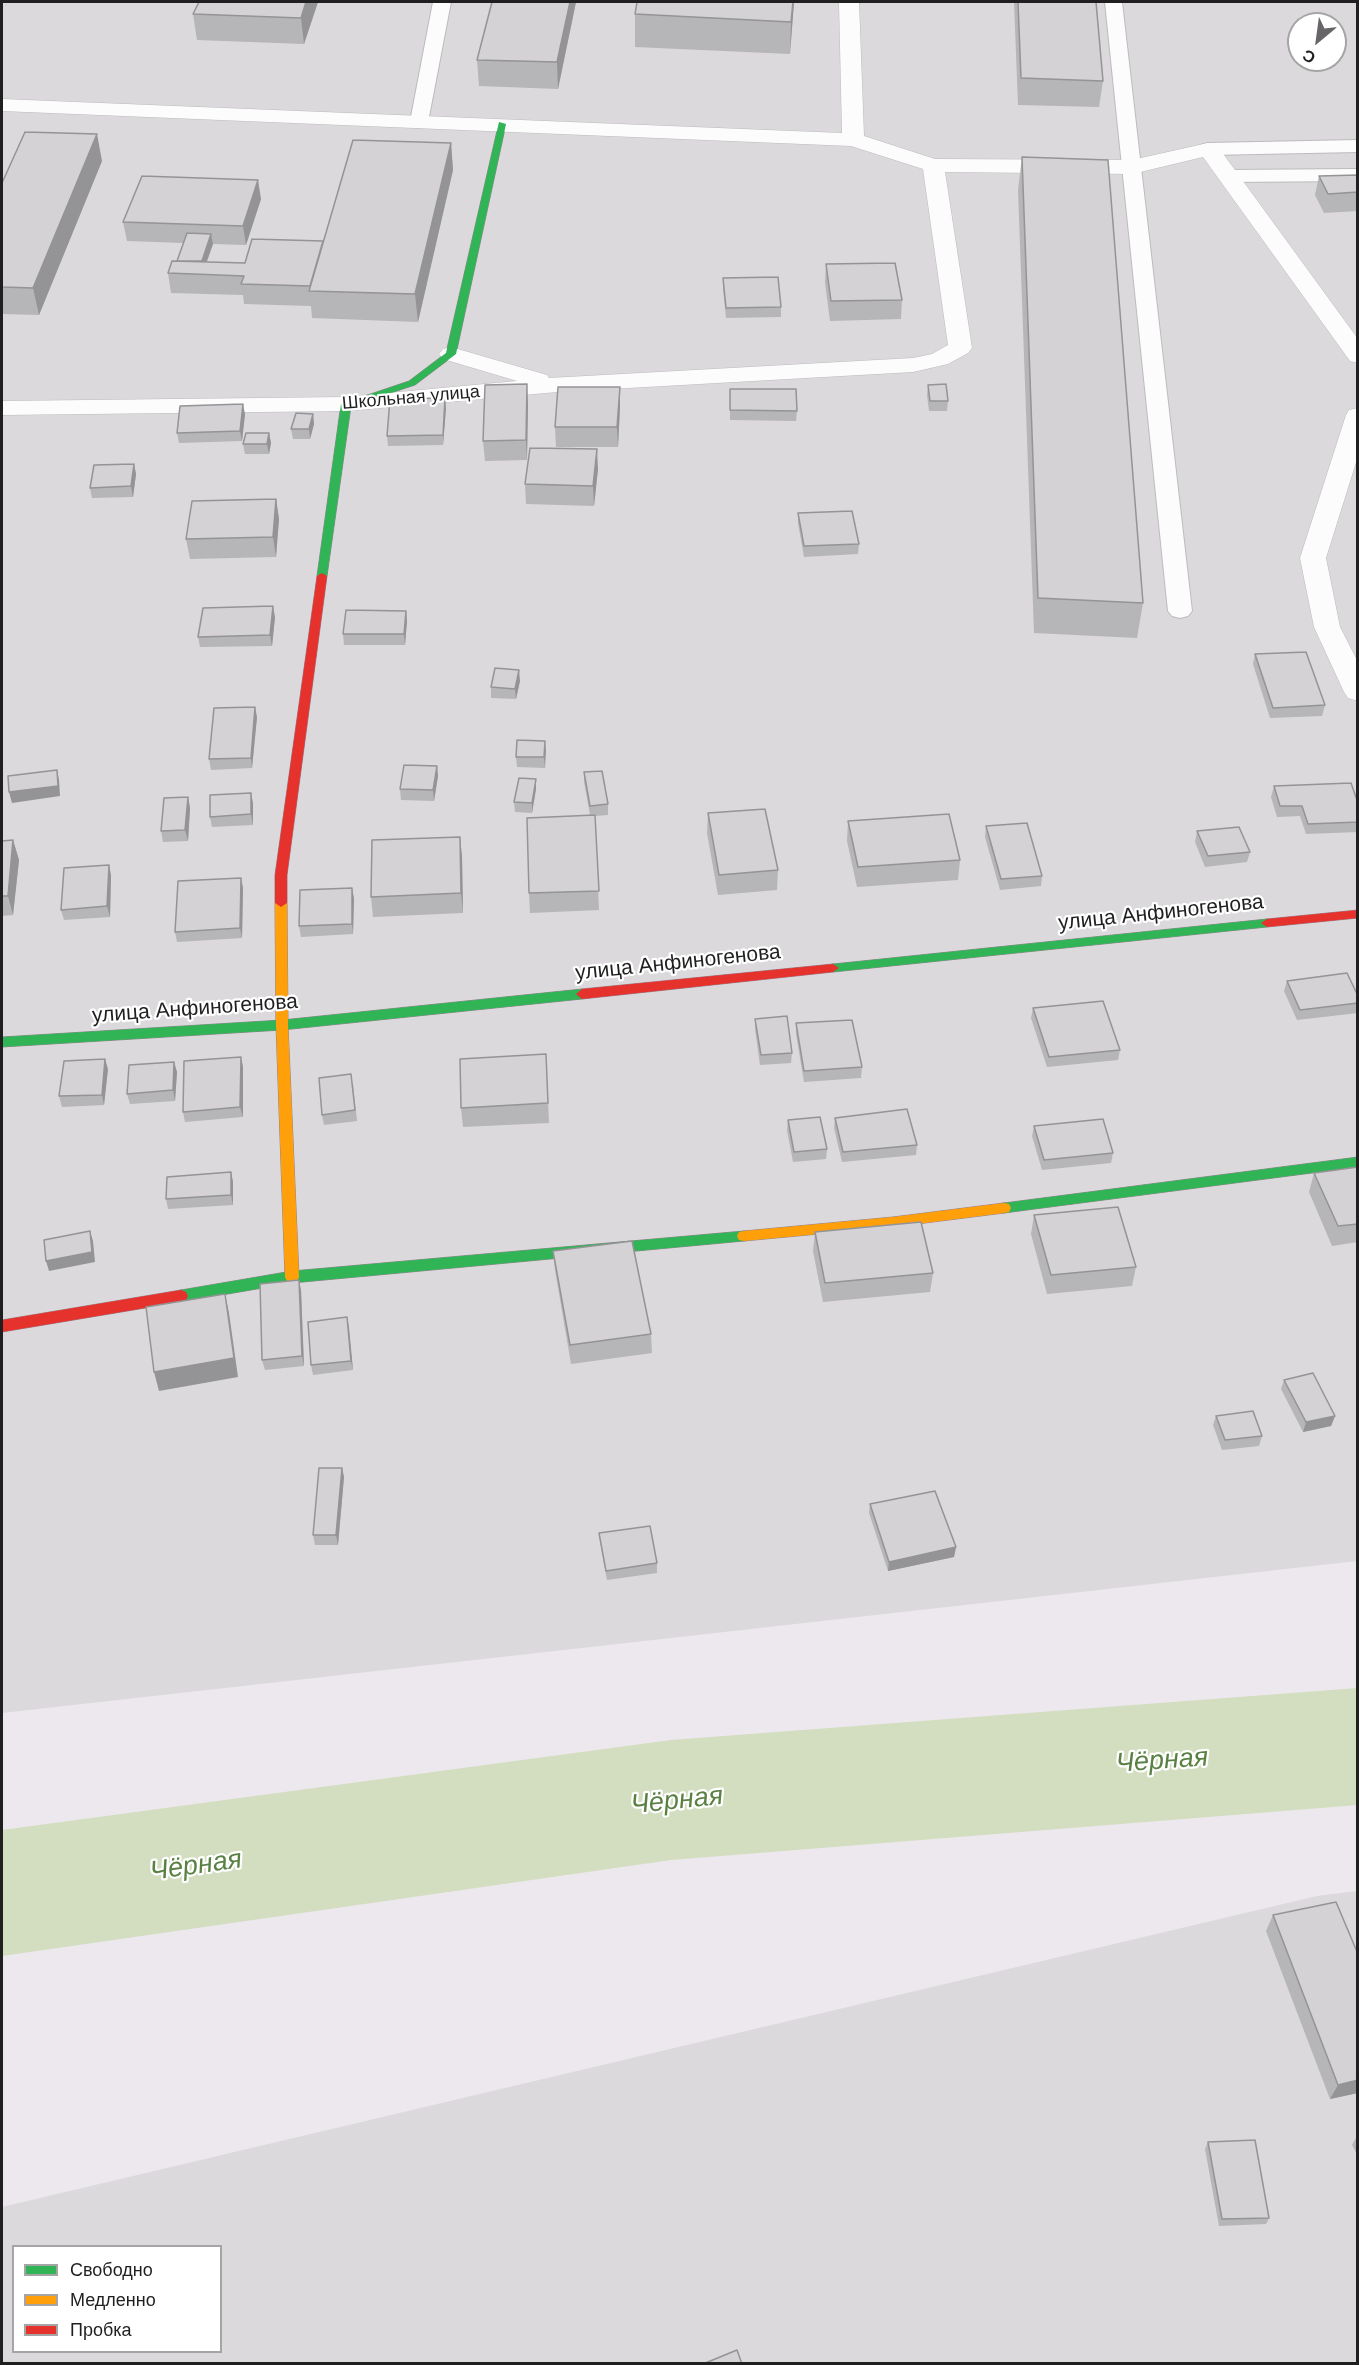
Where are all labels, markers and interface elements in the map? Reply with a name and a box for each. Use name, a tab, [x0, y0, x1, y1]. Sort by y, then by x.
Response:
north arrow	[1287, 12, 1347, 72]
text: С	[1300, 46, 1318, 67]
street label: Школьная улица	[341, 381, 481, 415]
street label: улица Анфиногенова	[1057, 890, 1265, 936]
street label: улица Анфиногенова	[574, 940, 782, 986]
street label: улица Анфиногенова	[91, 989, 299, 1029]
water label: Чёрная	[1115, 1742, 1209, 1780]
water label: Чёрная	[629, 1780, 725, 1822]
water label: Чёрная	[148, 1844, 244, 1888]
legend	[12, 2245, 222, 2353]
text: Свободно	[70, 2260, 153, 2280]
text: Медленно	[70, 2290, 156, 2310]
text: Пробка	[70, 2320, 132, 2340]

